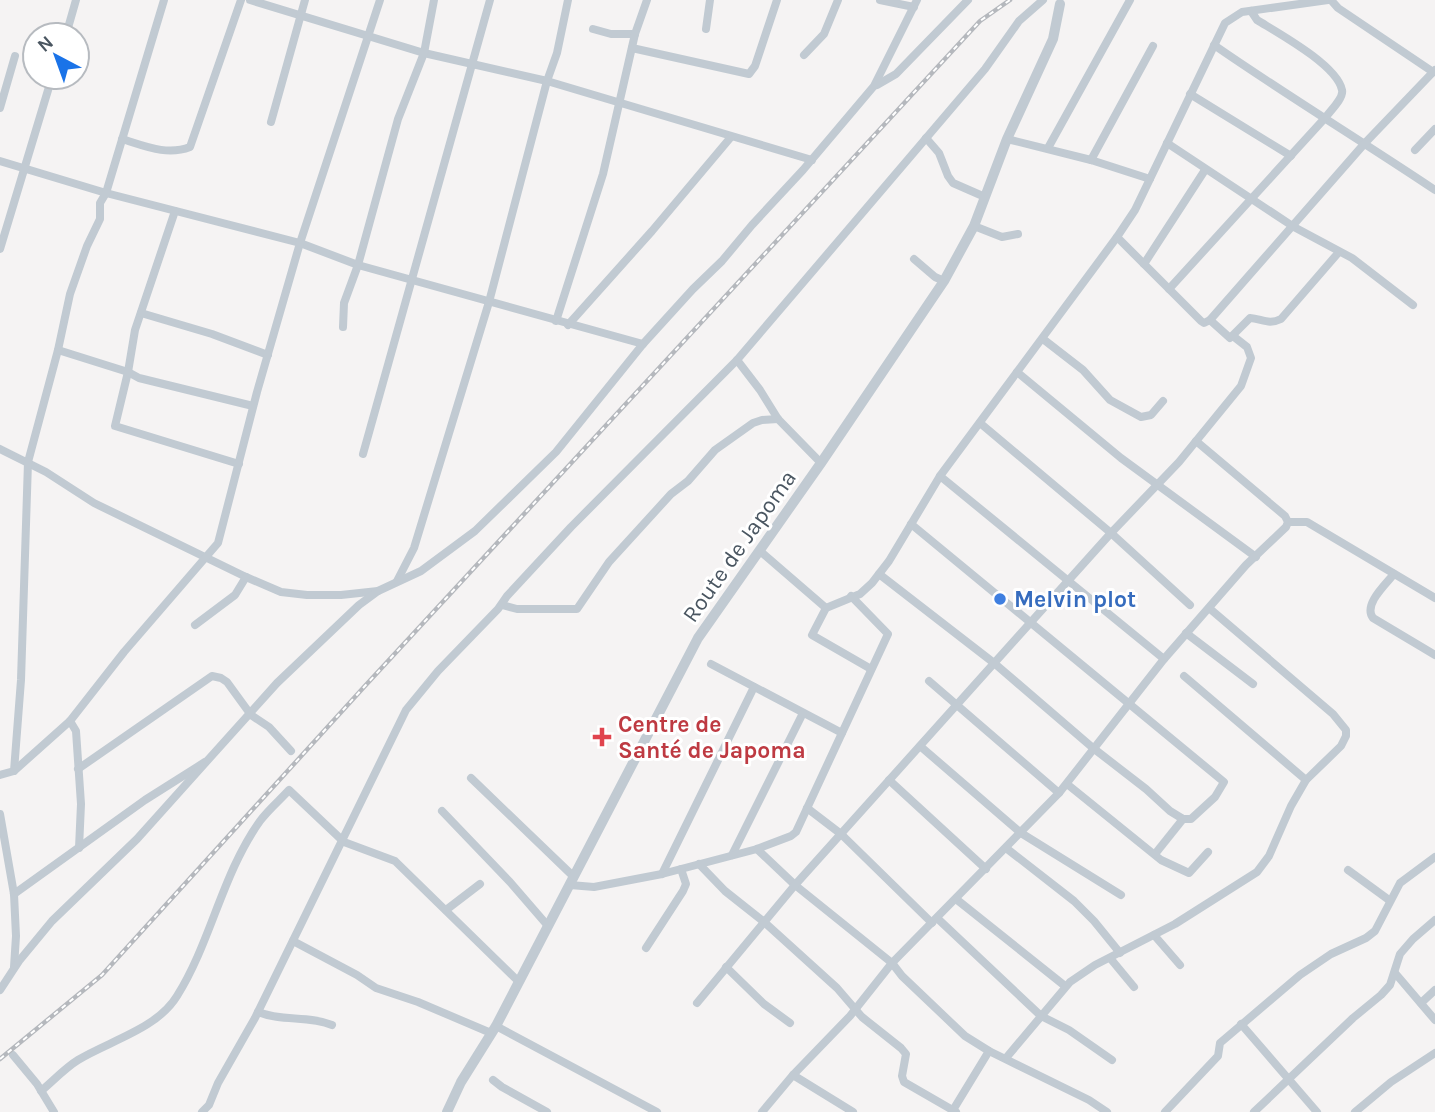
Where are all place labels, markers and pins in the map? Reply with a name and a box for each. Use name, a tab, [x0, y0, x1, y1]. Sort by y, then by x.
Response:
place label: Melvin plot	[1014, 586, 1136, 613]
marker: Melvin plot	[992, 591, 1008, 607]
place label: Centre de Santé de Japoma	[618, 711, 806, 764]
marker: Centre de Santé de Japoma	[592, 727, 612, 747]

